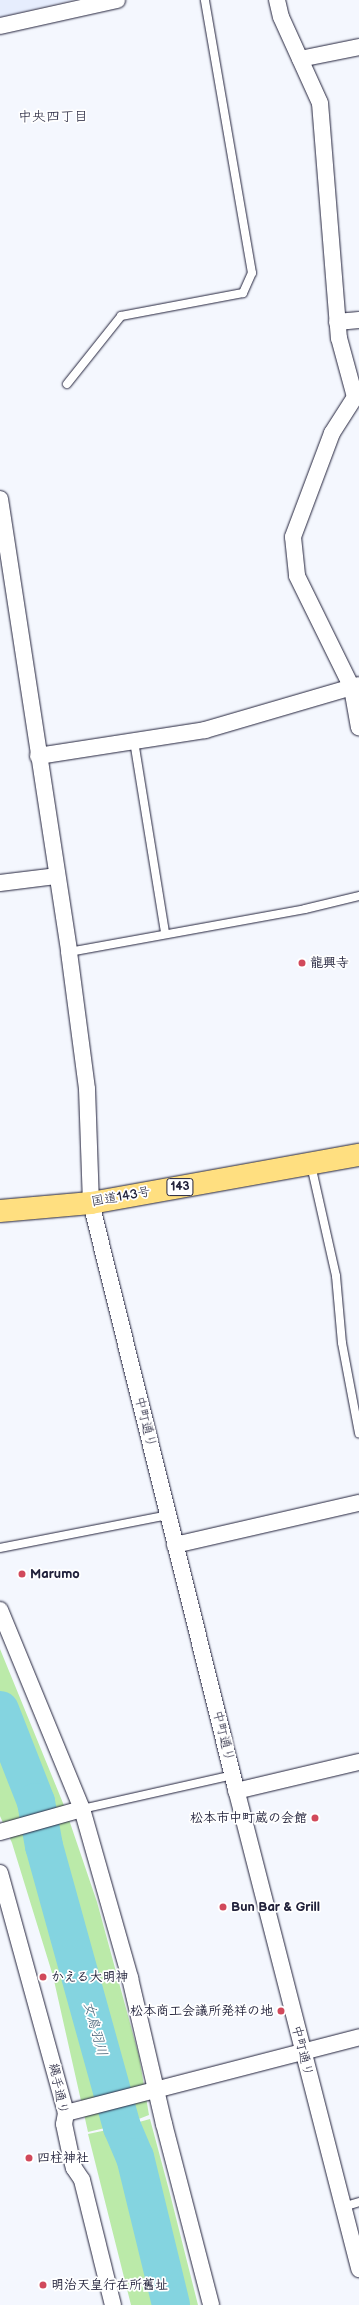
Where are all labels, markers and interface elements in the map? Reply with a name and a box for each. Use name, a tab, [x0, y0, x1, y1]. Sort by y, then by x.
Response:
district label: 中央四丁目	[18, 109, 88, 125]
place label: 龍興寺	[310, 955, 349, 971]
marker: 龍興寺	[297, 958, 307, 968]
road number: 143	[166, 1177, 194, 1197]
street label: 国道143号	[90, 1184, 152, 1210]
street label: 中町通り	[131, 1395, 159, 1449]
place label: Marumo	[30, 1566, 80, 1582]
marker: Marumo	[17, 1569, 27, 1579]
street label: 中町通り	[209, 1709, 237, 1763]
place label: 松本市中町蔵の会館	[190, 1810, 307, 1826]
marker: 松本市中町蔵の会館	[310, 1813, 320, 1823]
place label: Bun Bar & Grill	[231, 1899, 320, 1915]
marker: Bun Bar & Grill	[218, 1902, 228, 1912]
place label: かえる大明神	[51, 1969, 129, 1985]
marker: かえる大明神	[38, 1972, 48, 1982]
water label: 女鳥羽川	[80, 2000, 110, 2058]
place label: 松本商工会議所発祥の地	[130, 2003, 273, 2019]
marker: 松本商工会議所発祥の地	[276, 2006, 286, 2016]
street label: 中町通り	[288, 2024, 316, 2078]
street label: 縄手通り	[45, 2062, 71, 2116]
place label: 四柱神社	[37, 2150, 89, 2166]
marker: 四柱神社	[24, 2153, 34, 2163]
place label: 明治天皇行在所舊址	[51, 2277, 168, 2293]
marker: 明治天皇行在所舊址	[38, 2280, 48, 2290]

